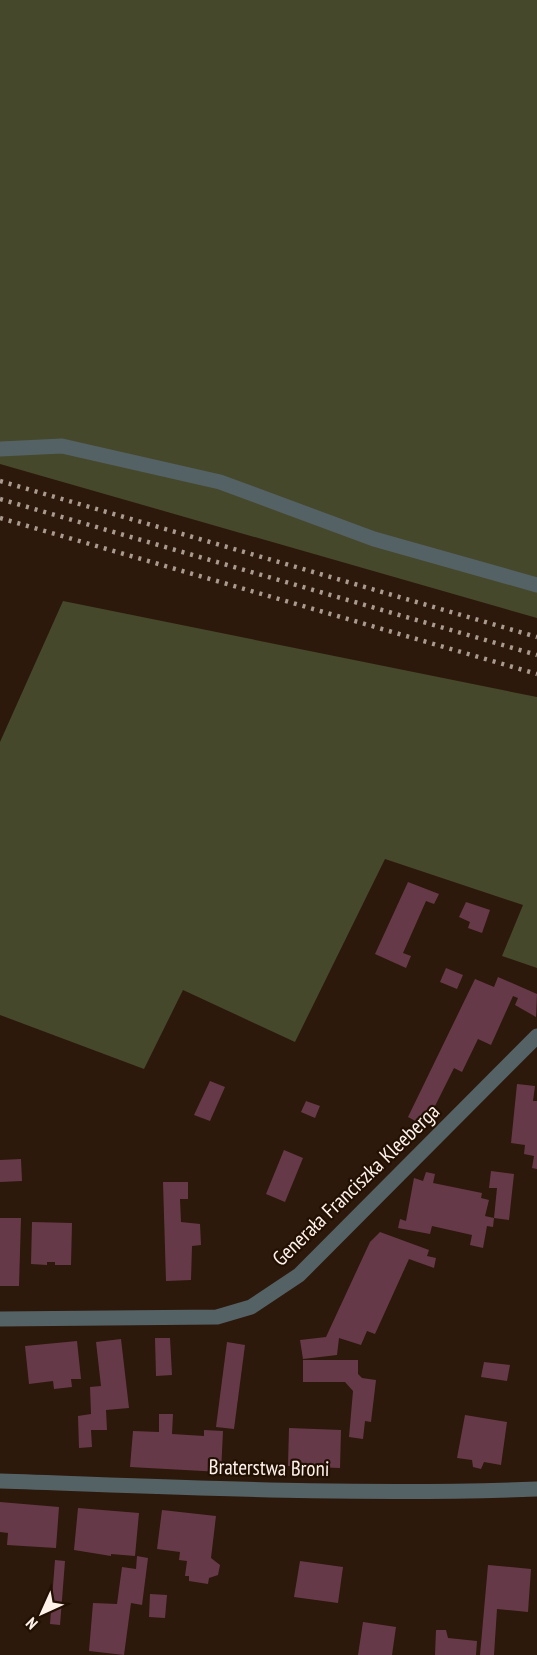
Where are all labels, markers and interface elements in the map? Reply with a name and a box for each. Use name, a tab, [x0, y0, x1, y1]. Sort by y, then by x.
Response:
street label: Generała Franciszka Kleeberga	[266, 1098, 445, 1271]
street label: Braterstwa Broni	[208, 1453, 330, 1482]
north arrow	[12, 1583, 72, 1643]
text: N	[21, 1613, 42, 1634]

